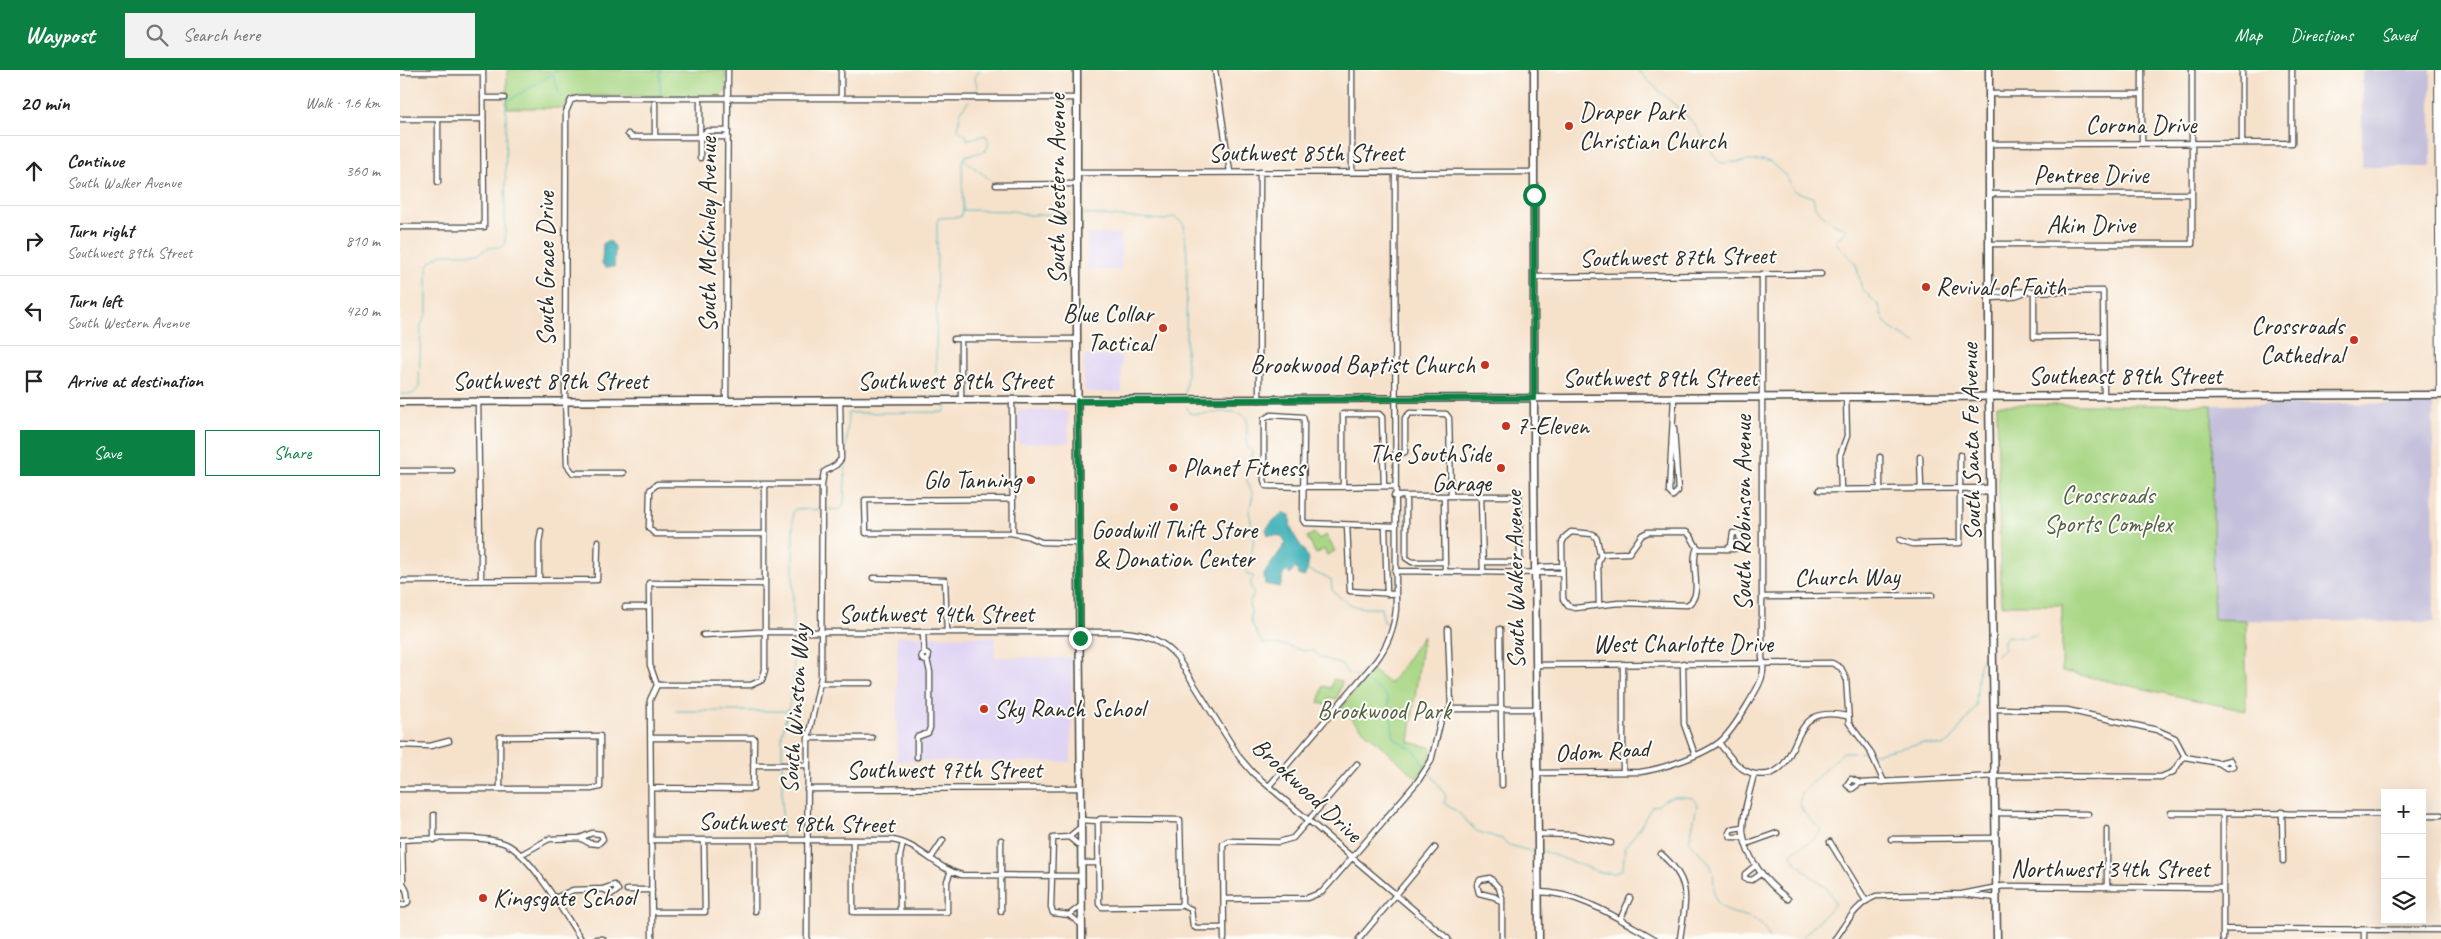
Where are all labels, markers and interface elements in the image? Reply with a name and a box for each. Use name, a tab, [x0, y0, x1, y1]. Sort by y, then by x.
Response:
search box	[125, 13, 475, 58]
text: Waypost	[25, 20, 95, 50]
icon: search	[143, 21, 171, 49]
text: Search here	[183, 23, 260, 47]
text: Map	[2235, 24, 2262, 46]
text: Directions	[2290, 24, 2353, 46]
text: Saved	[2381, 24, 2416, 46]
text: 20 min	[20, 90, 70, 116]
street label: South Western Avenue	[1041, 92, 1073, 284]
text: Walk · 1.6 km	[305, 93, 380, 113]
place label: Draper Park Christian Church	[1579, 96, 1727, 157]
street label: Corona Drive	[2086, 109, 2198, 141]
marker: Draper Park Christian Church	[1563, 120, 1575, 132]
street label: South McKinley Avenue	[692, 135, 724, 333]
street label: Southwest 85th Street	[1208, 137, 1407, 169]
text: Continue	[67, 149, 124, 173]
icon: ahead	[20, 157, 48, 185]
street label: Pentree Drive	[2034, 159, 2150, 191]
text: 360 m	[346, 161, 380, 181]
text: South Walker Avenue	[67, 173, 181, 193]
route start	[1523, 184, 1546, 207]
street label: South Grace Drive	[530, 190, 562, 346]
street label: Akin Drive	[2047, 209, 2137, 241]
text: Turn right	[67, 219, 134, 243]
icon: right	[20, 227, 48, 255]
text: 810 m	[346, 231, 380, 251]
street label: Southwest 87th Street	[1579, 239, 1778, 275]
text: Southwest 89th Street	[67, 243, 192, 263]
place label: Revival of Faith	[1936, 271, 2067, 303]
marker: Revival of Faith	[1920, 281, 1932, 293]
text: Turn left	[67, 289, 122, 313]
icon: left	[20, 297, 48, 325]
place label: Blue Collar Tactical	[1063, 298, 1158, 359]
text: 420 m	[346, 301, 380, 321]
place label: Crossroads Cathedral	[2251, 310, 2349, 371]
text: South Western Avenue	[67, 313, 189, 333]
marker: Blue Collar Tactical	[1157, 322, 1169, 334]
marker: Crossroads Cathedral	[2348, 334, 2360, 346]
street label: South Santa Fe Avenue	[1953, 341, 1989, 541]
place label: Brookwood Baptist Church	[1250, 349, 1476, 381]
marker: Brookwood Baptist Church	[1479, 359, 1491, 371]
street label: Southeast 89th Street	[2028, 360, 2225, 392]
street label: Southwest 89th Street	[1562, 362, 1761, 394]
street label: Southwest 89th Street	[452, 365, 651, 397]
street label: Southwest 89th Street	[857, 365, 1056, 397]
icon: arrive	[20, 367, 48, 395]
text: Arrive at destination	[67, 369, 203, 393]
place label: 7-Eleven	[1516, 410, 1590, 442]
street label: South Robinson Avenue	[1727, 413, 1759, 611]
marker: 7-Eleven	[1500, 420, 1512, 432]
button: Save	[20, 430, 195, 476]
button: Share	[205, 430, 380, 476]
place label: The SouthSide Garage	[1369, 438, 1493, 499]
place label: Planet Fitness	[1183, 452, 1307, 484]
marker: Planet Fitness	[1167, 462, 1179, 474]
marker: The SouthSide Garage	[1495, 462, 1507, 474]
place label: Glo Tanning	[923, 464, 1023, 496]
marker: Glo Tanning	[1025, 474, 1037, 486]
park label: Crossroads Sports Complex	[2044, 479, 2175, 540]
street label: South Walker Avenue	[1497, 489, 1533, 669]
marker: Goodwill Thift Store & Donation Center	[1168, 501, 1180, 513]
place label: Goodwill Thift Store & Donation Center	[1091, 514, 1259, 575]
street label: Church Way	[1794, 560, 1901, 594]
street label: Southwest 94th Street	[838, 598, 1037, 630]
street label: South Winston Way	[773, 621, 817, 794]
route end	[1069, 627, 1092, 650]
street label: West Charlotte Drive	[1593, 628, 1775, 660]
place label: Sky Ranch School	[994, 693, 1149, 725]
park label: Brookwood Park	[1317, 695, 1453, 727]
marker: Sky Ranch School	[978, 703, 990, 715]
street label: Brookwood Drive	[1245, 731, 1370, 851]
street label: Odom Road	[1554, 732, 1653, 769]
street label: Southwest 97th Street	[846, 754, 1045, 786]
map controls	[2381, 789, 2426, 924]
button: +	[2381, 789, 2426, 834]
street label: Southwest 98th Street	[698, 805, 897, 841]
button: −	[2381, 834, 2426, 879]
street label: Northwest 34th Street	[2011, 853, 2212, 885]
button: layers	[2381, 879, 2426, 924]
place label: Kingsgate School	[493, 882, 640, 914]
marker: Kingsgate School	[477, 892, 489, 904]

